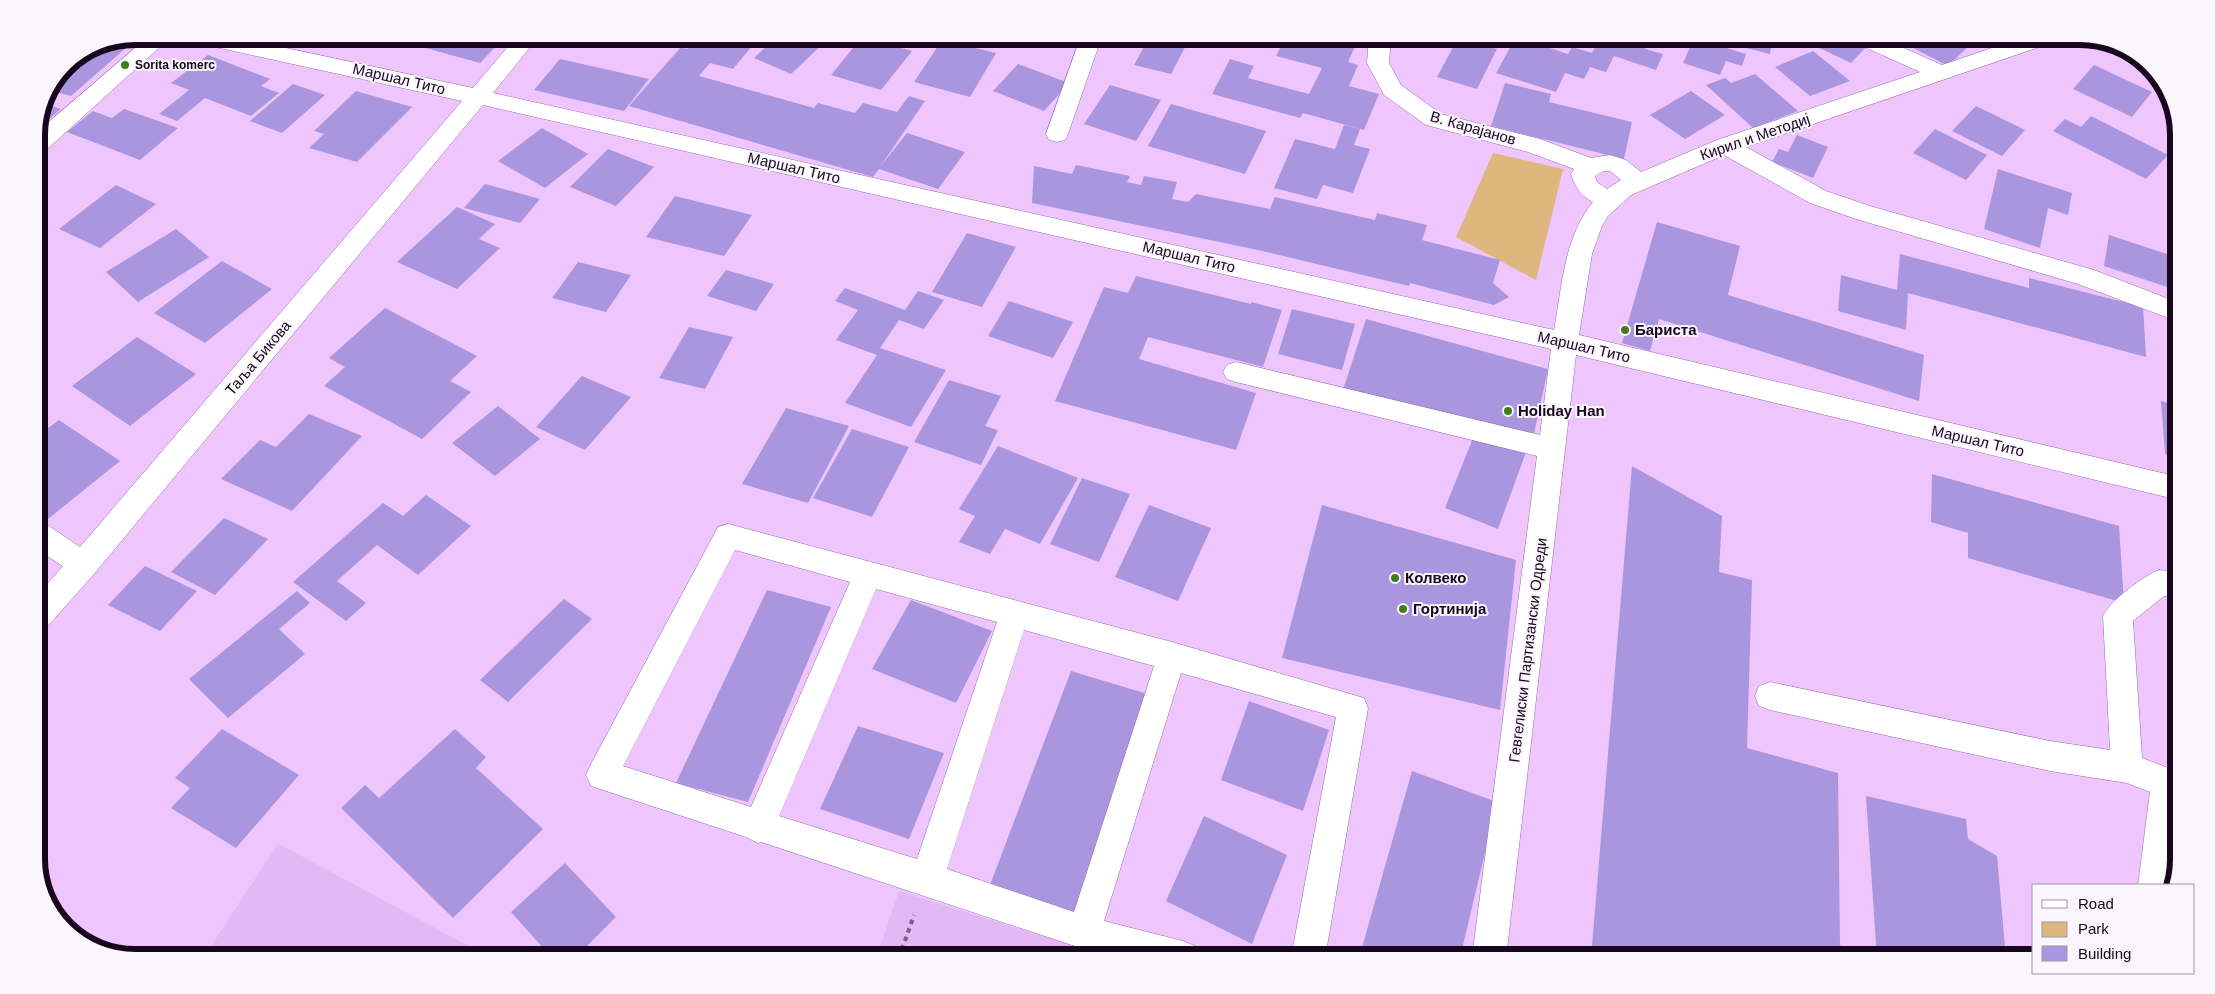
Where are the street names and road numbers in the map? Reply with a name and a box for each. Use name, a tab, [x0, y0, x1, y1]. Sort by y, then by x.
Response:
street label: Маршал Тито	[351, 60, 447, 97]
street label: В. Карајанов	[1428, 107, 1518, 148]
street label: Кирил и Методиј	[1698, 110, 1812, 163]
street label: Маршал Тито	[746, 149, 842, 186]
street label: Маршал Тито	[1141, 238, 1237, 275]
street label: Таља Бикова	[221, 316, 294, 399]
street label: Маршал Тито	[1536, 328, 1632, 365]
street label: Маршал Тито	[1930, 422, 2026, 459]
street label: Гевгелиски Партизански Одреди	[1505, 537, 1550, 763]

